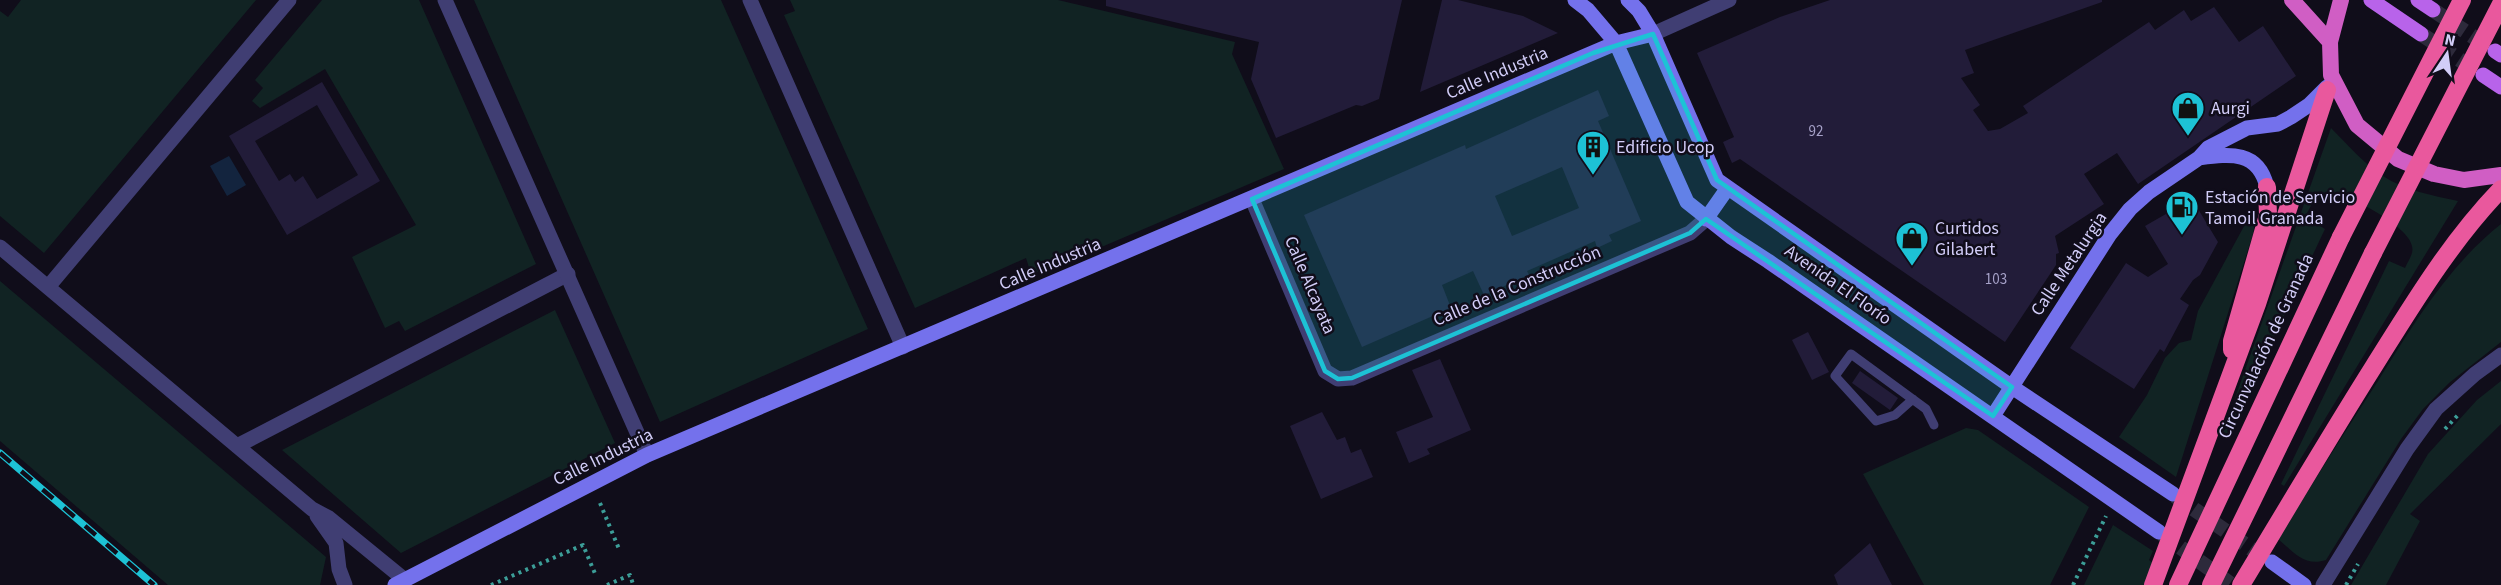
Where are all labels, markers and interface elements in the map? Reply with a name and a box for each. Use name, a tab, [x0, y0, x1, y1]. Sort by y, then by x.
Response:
north arrow	[2417, 24, 2477, 84]
text: N	[2442, 28, 2458, 52]
street label: Calle Industria	[1442, 40, 1552, 106]
shop icon: Aurgi	[2170, 90, 2206, 137]
place label: Aurgi	[2211, 96, 2250, 121]
house number: 92	[1809, 121, 1823, 142]
building icon: Edificio Ucop	[1575, 129, 1611, 176]
place label: Edificio Ucop	[1616, 135, 1715, 160]
place label: Estación de Servicio Tamoil Granada	[2205, 185, 2355, 231]
fuel station icon: Estación de Servicio Tamoil Granada	[2164, 189, 2200, 236]
street label: Calle Metalurgia	[2025, 207, 2113, 321]
place label: Curtidos Gilabert	[1935, 216, 1999, 262]
shop icon: Curtidos Gilabert	[1894, 220, 1930, 267]
street label: Calle Industria	[995, 231, 1105, 297]
street label: Calle Alcayata	[1278, 232, 1342, 338]
street label: Calle de la Construcción	[1429, 239, 1605, 333]
street label: Avenida El Florío	[1780, 239, 1896, 331]
street label: Circunvalación de Granada	[2212, 249, 2320, 443]
house number: 103	[1985, 269, 2007, 290]
street label: Calle Industria	[549, 422, 657, 492]

